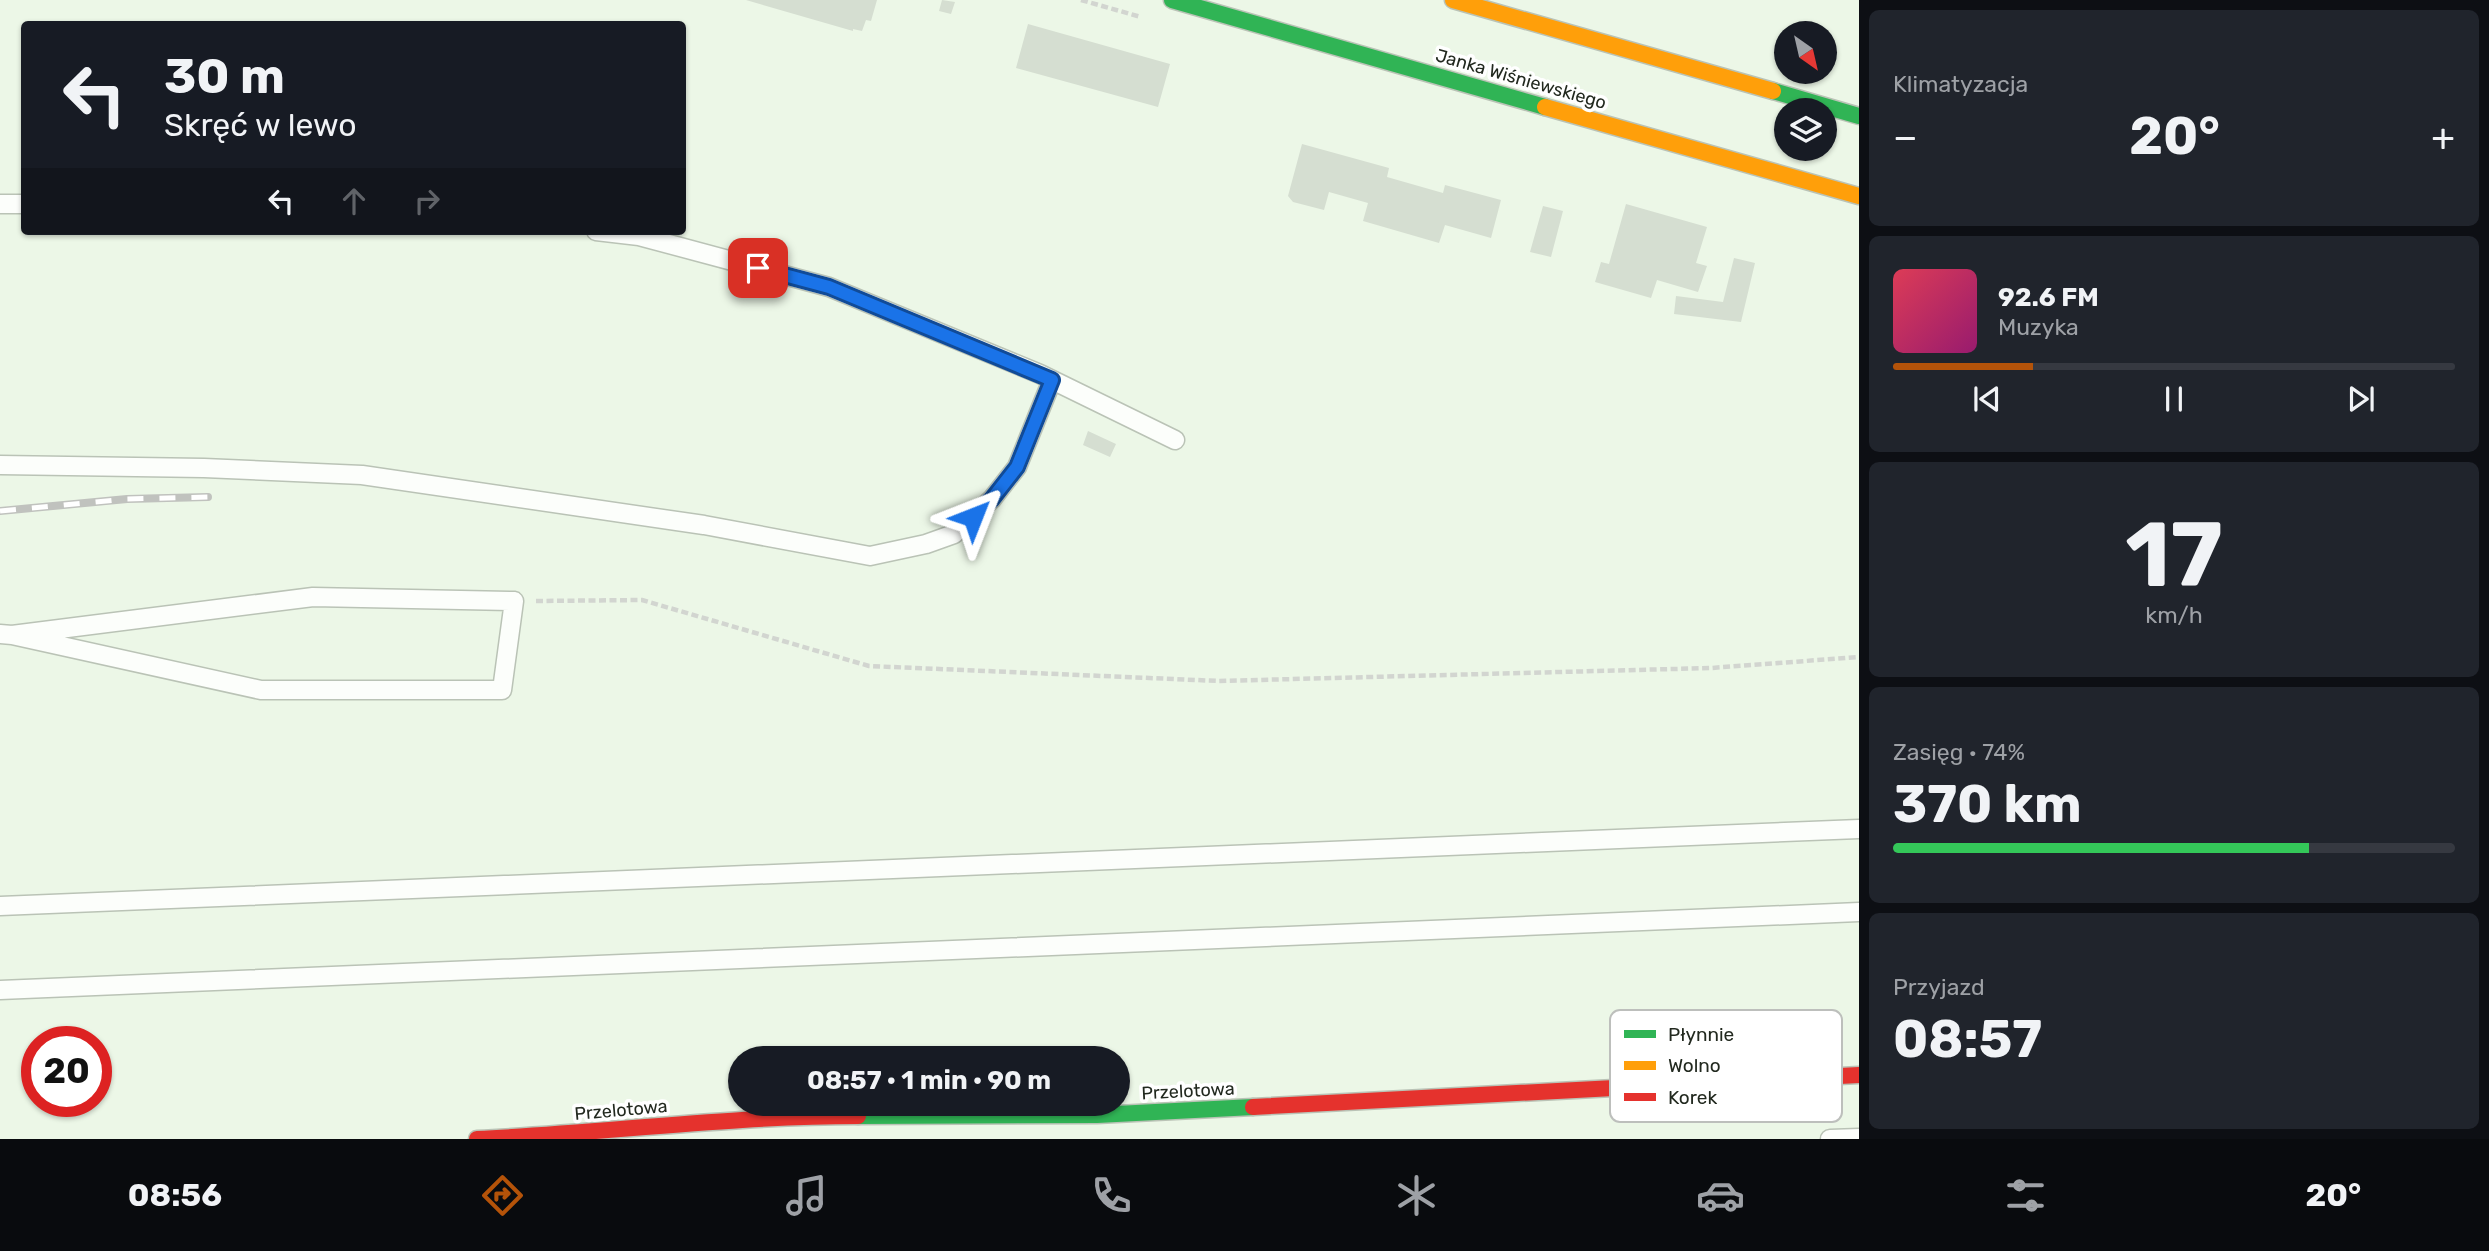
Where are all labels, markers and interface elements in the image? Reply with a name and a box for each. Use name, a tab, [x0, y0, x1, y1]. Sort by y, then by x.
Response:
north arrow	[1774, 21, 1838, 84]
map controls	[1774, 21, 1837, 161]
street label: Janka Wiśniewskiego	[1433, 44, 1609, 114]
text: 30 m	[164, 47, 285, 105]
icon: left	[49, 49, 140, 140]
text: Klimatyzacja	[1893, 70, 2028, 98]
button: layers	[1774, 98, 1837, 161]
text: 20°	[2129, 105, 2220, 167]
text: Skręć w lewo	[164, 106, 357, 144]
text: −	[1893, 114, 1918, 160]
text: +	[2431, 114, 2455, 160]
icon: left	[262, 182, 300, 220]
icon: ahead	[335, 182, 373, 220]
icon: right	[408, 182, 446, 220]
pin	[728, 238, 788, 298]
icon: arrive	[739, 249, 777, 287]
text: 92.6 FM	[1998, 282, 2099, 313]
text: Muzyka	[1998, 313, 2079, 341]
icon: previous	[1968, 380, 2006, 418]
icon: pause	[2155, 380, 2193, 418]
icon: next	[2342, 380, 2380, 418]
position arrow	[936, 480, 1010, 554]
text: 17	[2125, 501, 2223, 609]
text: km/h	[2145, 601, 2203, 629]
text: Zasięg · 74%	[1893, 738, 2025, 766]
text: 370 km	[1893, 773, 2082, 835]
text: Przyjazd	[1893, 973, 1985, 1001]
text: 08:57	[1893, 1008, 2042, 1070]
legend	[1610, 1010, 1842, 1122]
text: Płynnie	[1668, 1023, 1734, 1046]
speed limit sign: 20	[21, 1026, 112, 1117]
text: Wolno	[1668, 1054, 1721, 1077]
text: 08:57 · 1 min · 90 m	[807, 1065, 1051, 1096]
street label: Przelotowa	[1141, 1078, 1235, 1104]
text: Korek	[1668, 1086, 1717, 1109]
street label: Przelotowa	[574, 1095, 668, 1125]
icon: directions	[478, 1171, 527, 1220]
icon: music	[782, 1171, 831, 1220]
icon: phone	[1087, 1171, 1136, 1220]
icon: climate	[1392, 1171, 1441, 1220]
icon: car	[1696, 1171, 1745, 1220]
icon: filters	[2001, 1171, 2050, 1220]
text: 08:56	[128, 1176, 222, 1214]
text: 20°	[2305, 1176, 2361, 1214]

